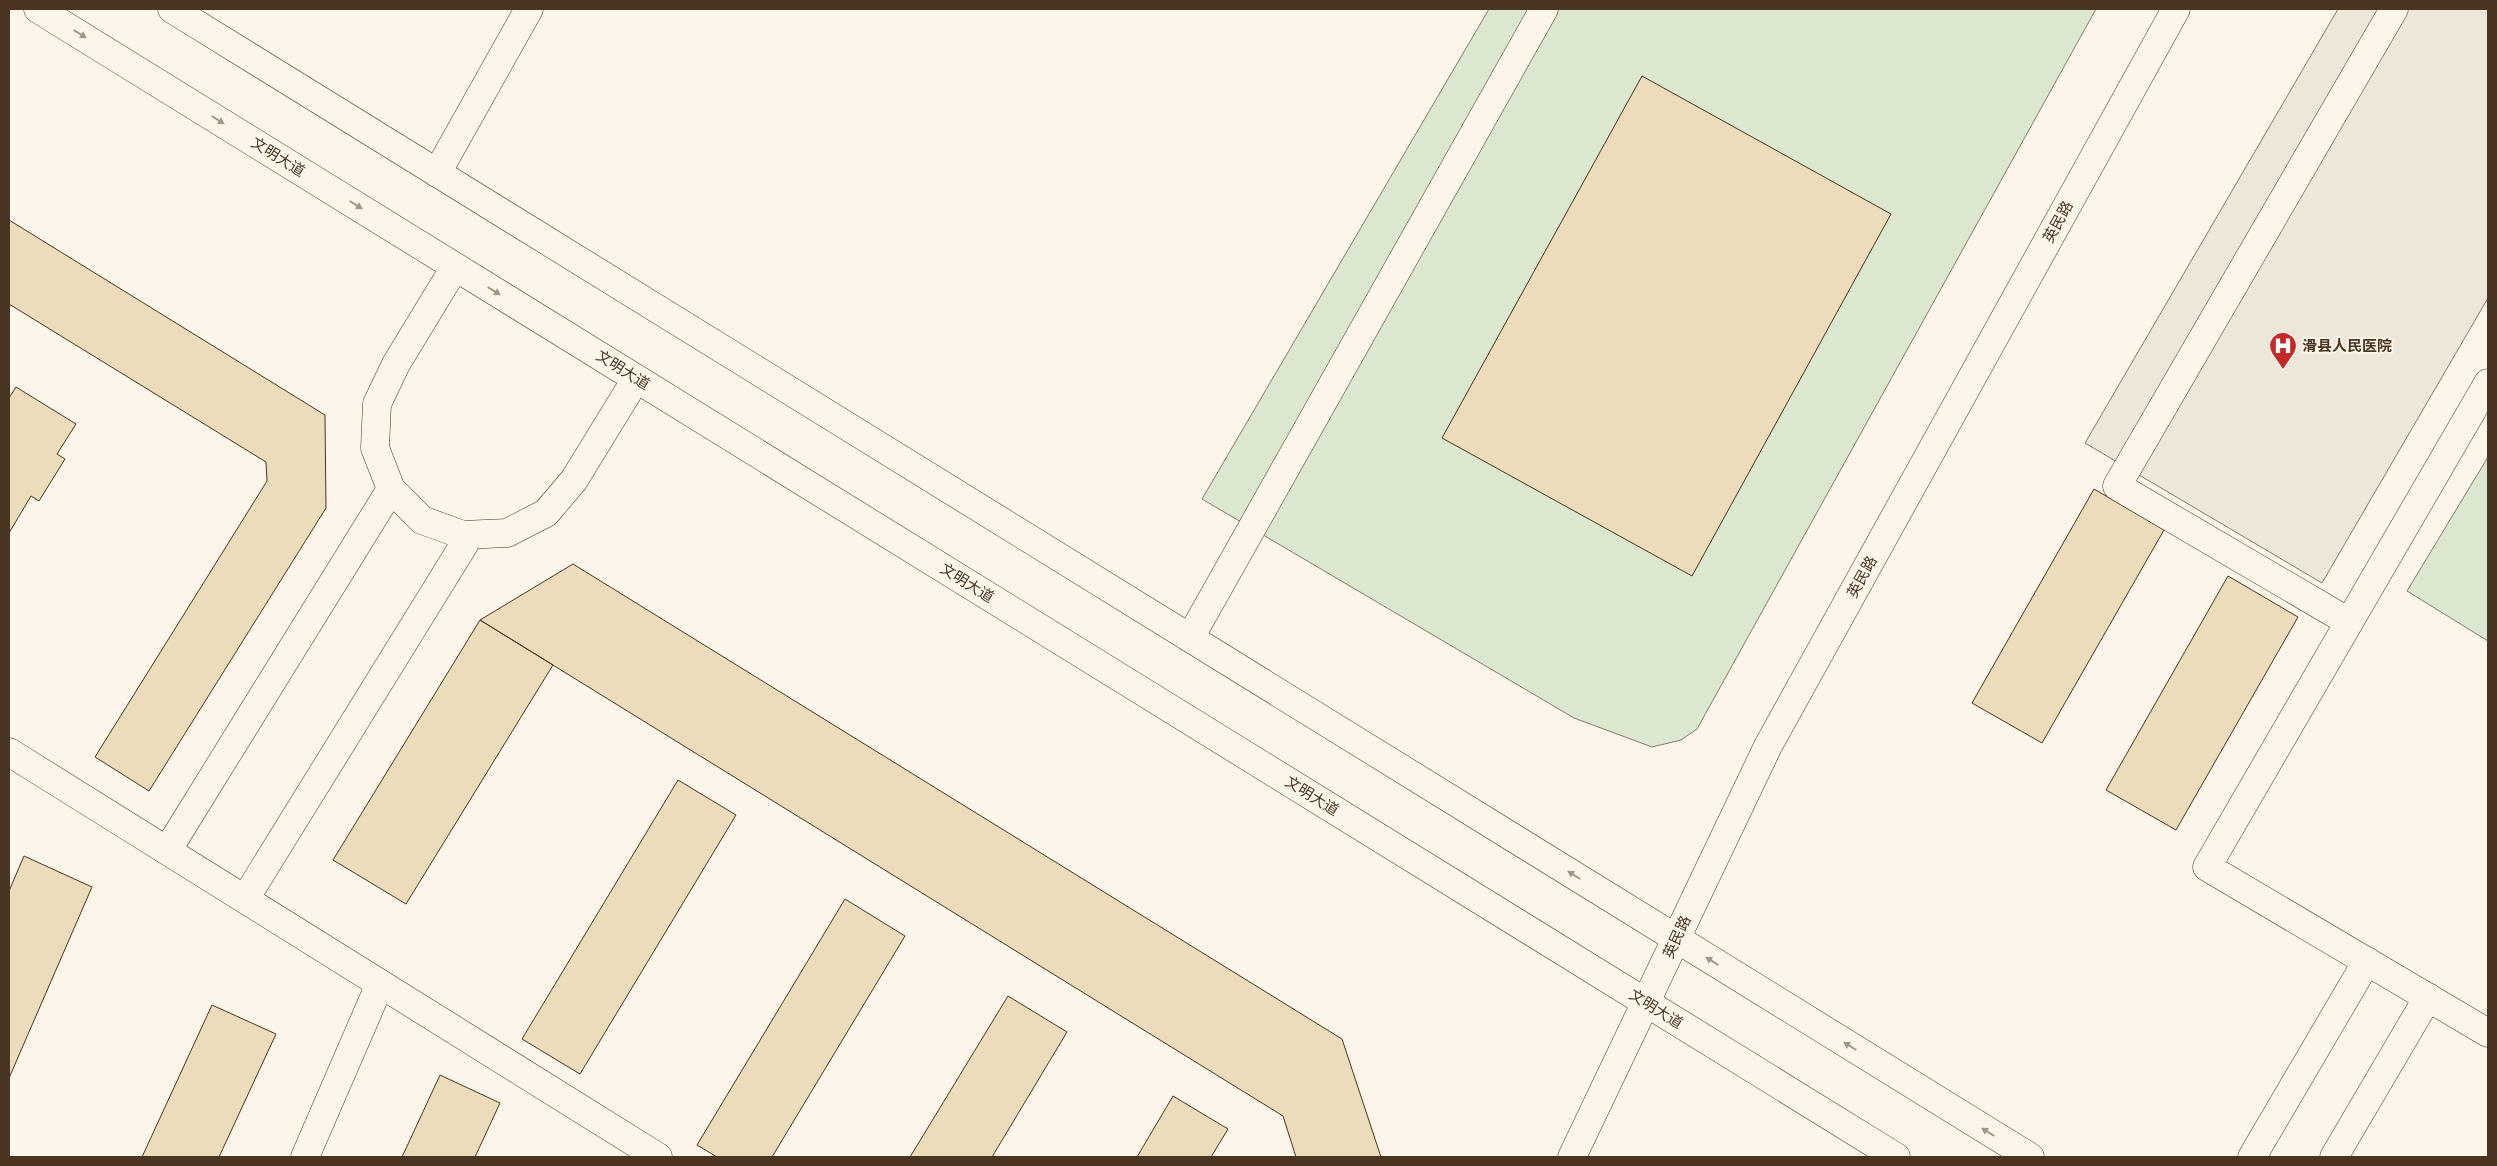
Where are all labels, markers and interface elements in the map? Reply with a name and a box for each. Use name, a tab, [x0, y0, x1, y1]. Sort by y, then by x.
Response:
one-way arrow	[73, 30, 86, 39]
one-way arrow	[211, 115, 224, 124]
street label: 文明大道	[248, 133, 308, 181]
street label: 英民路	[2039, 198, 2077, 246]
one-way arrow	[350, 201, 363, 210]
one-way arrow	[488, 286, 501, 295]
hospital icon: 滑县人民医院	[2268, 331, 2298, 370]
place label: 滑县人民医院	[2302, 337, 2392, 355]
street label: 文明大道	[593, 346, 653, 394]
street label: 英民路	[1843, 553, 1881, 601]
street label: 文明大道	[937, 559, 997, 607]
street label: 文明大道	[1282, 772, 1342, 820]
one-way arrow	[1567, 871, 1580, 880]
street label: 英民路	[1659, 913, 1695, 961]
one-way arrow	[1705, 956, 1718, 965]
street label: 文明大道	[1626, 985, 1686, 1033]
one-way arrow	[1844, 1042, 1857, 1051]
one-way arrow	[1982, 1127, 1995, 1136]

